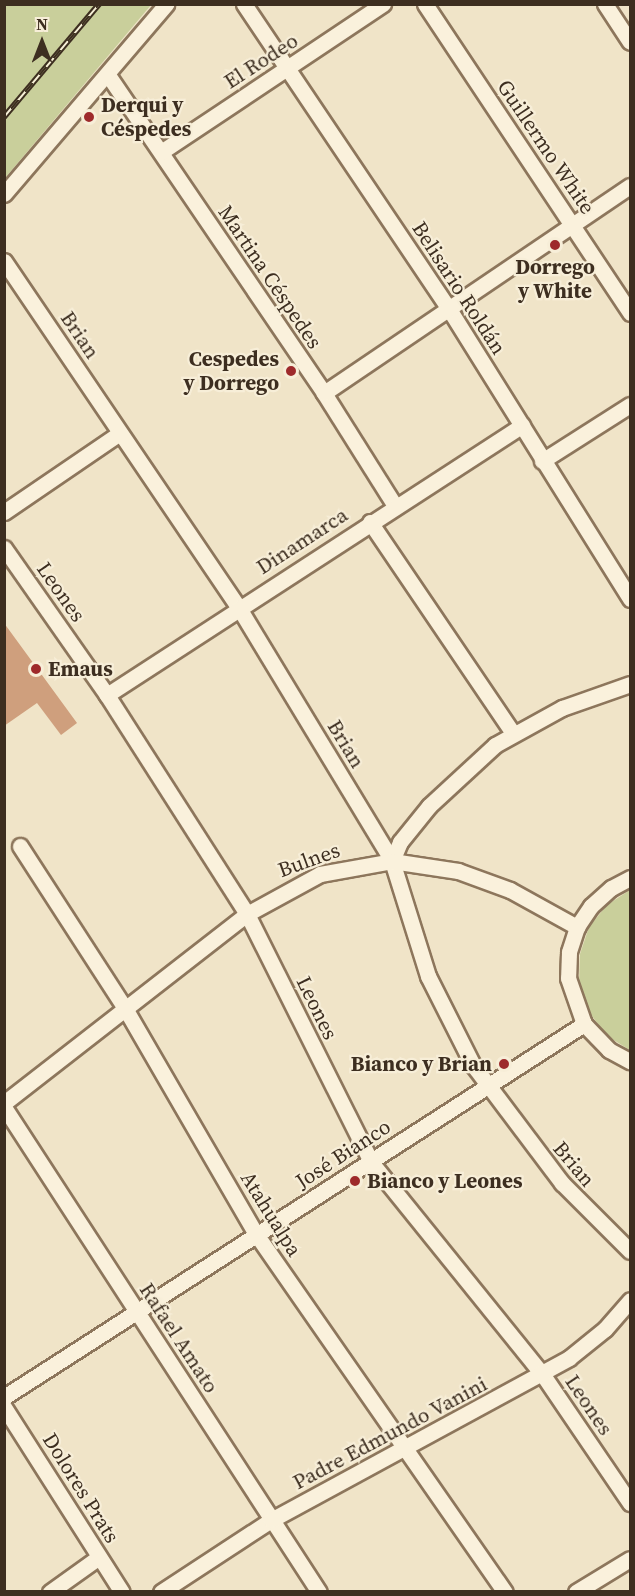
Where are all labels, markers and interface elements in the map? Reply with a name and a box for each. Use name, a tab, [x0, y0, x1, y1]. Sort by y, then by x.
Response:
north arrow	[12, 12, 72, 72]
text: N	[36, 13, 48, 35]
street label: El Rodeo	[219, 28, 303, 94]
street label: Guillermo White	[492, 75, 600, 219]
place label: Derqui y Céspedes	[101, 92, 191, 142]
marker: Derqui y Céspedes	[82, 110, 96, 124]
street label: Martina Céspedes	[213, 201, 327, 353]
street label: Belisario Roldán	[407, 217, 511, 359]
marker: Dorrego y White	[548, 238, 562, 252]
place label: Dorrego y White	[515, 254, 595, 304]
street label: Brian	[55, 307, 105, 363]
place label: Cespedes y Dorrego	[184, 346, 279, 396]
marker: Cespedes y Dorrego	[284, 364, 298, 378]
street label: Dinamarca	[252, 502, 352, 580]
street label: Leones	[31, 557, 91, 627]
place label: Emaus	[48, 656, 113, 682]
marker: Emaus	[29, 662, 43, 676]
street label: Brian	[322, 715, 370, 773]
street label: Bulnes	[275, 837, 343, 883]
street label: Leones	[291, 972, 343, 1044]
place label: Bianco y Brian	[351, 1051, 492, 1077]
marker: Bianco y Brian	[497, 1057, 511, 1071]
street label: José Bianco	[291, 1114, 395, 1194]
street label: Brian	[548, 1136, 600, 1192]
street label: Atahualpa	[235, 1167, 307, 1261]
place label: Bianco y Leones	[367, 1168, 522, 1194]
marker: Bianco y Leones	[348, 1174, 362, 1188]
street label: Rafael Amato	[134, 1278, 224, 1398]
street label: Leones	[560, 1370, 618, 1440]
street label: Padre Edmundo Vanini	[288, 1371, 492, 1495]
street label: Dolores Prats	[37, 1428, 125, 1548]

